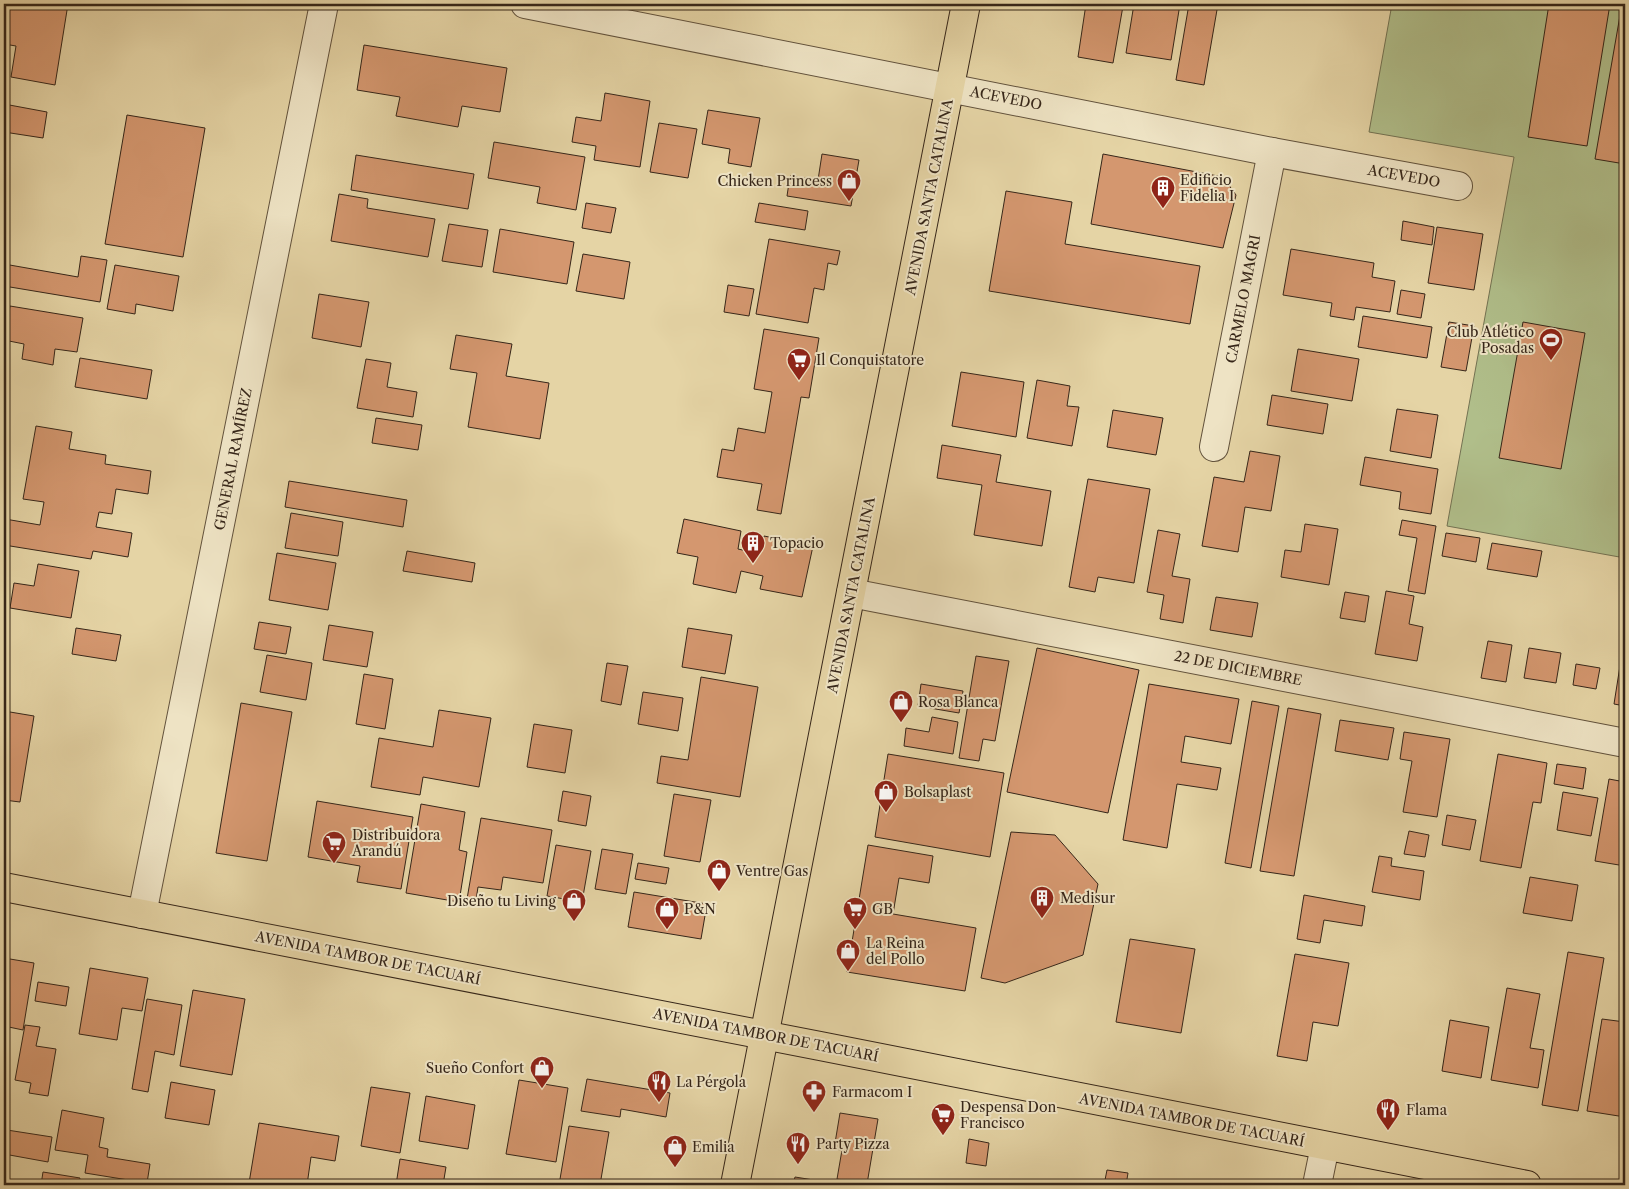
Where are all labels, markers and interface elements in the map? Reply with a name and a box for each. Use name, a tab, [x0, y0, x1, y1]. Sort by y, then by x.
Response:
street label: ACEVEDO	[967, 82, 1044, 114]
street label: AVENIDA SANTA CATALINA	[901, 97, 957, 298]
street label: ACEVEDO	[1365, 161, 1442, 191]
shop icon: Chicken Princess	[836, 168, 862, 202]
place label: Edificio Fidelia I	[1180, 171, 1234, 205]
place label: Chicken Princess	[717, 172, 832, 190]
building icon: Edificio Fidelia I	[1150, 175, 1176, 209]
street label: CARMELO MAGRI	[1222, 233, 1264, 365]
place label: Club Atlético Posadas	[1447, 323, 1534, 357]
sports icon: Club Atlético Posadas	[1538, 327, 1564, 361]
supermarket icon: Il Conquistatore	[786, 347, 812, 381]
place label: Il Conquistatore	[816, 351, 924, 369]
street label: GENERAL RAMÍREZ	[209, 386, 256, 532]
street label: AVENIDA SANTA CATALINA	[823, 495, 879, 696]
building icon: Topacio	[740, 530, 766, 564]
place label: Topacio	[770, 534, 824, 552]
street label: 22 DE DICIEMBRE	[1172, 647, 1304, 689]
shop icon: Rosa Blanca	[888, 689, 914, 723]
place label: Rosa Blanca	[918, 693, 999, 711]
shop icon: Bolsaplast	[873, 779, 899, 813]
place label: Bolsaplast	[904, 783, 971, 801]
place label: Distribuidora Arandú	[351, 826, 441, 860]
supermarket icon: Distribuidora Arandú	[321, 830, 347, 864]
shop icon: Ventre Gas	[706, 858, 732, 892]
place label: Ventre Gas	[735, 862, 808, 880]
building icon: Medisur	[1029, 885, 1055, 919]
shop icon: Diseño tu Living	[561, 888, 587, 922]
place label: Medisur	[1060, 889, 1115, 907]
place label: Diseño tu Living	[447, 892, 557, 910]
shop icon: P&N	[654, 896, 680, 930]
supermarket icon: GB	[842, 896, 868, 930]
place label: P&N	[684, 900, 716, 918]
place label: GB	[872, 900, 893, 918]
street label: AVENIDA TAMBOR DE TACUARÍ	[253, 926, 482, 989]
place label: La Reina del Pollo	[866, 934, 925, 968]
shop icon: La Reina del Pollo	[835, 938, 861, 972]
street label: AVENIDA TAMBOR DE TACUARÍ	[651, 1003, 880, 1066]
shop icon: Sueño Confort	[529, 1055, 555, 1089]
place label: Sueño Confort	[426, 1059, 524, 1077]
restaurant icon: La Pérgola	[646, 1069, 672, 1103]
place label: La Pérgola	[676, 1073, 747, 1091]
pharmacy icon: Farmacom I	[801, 1079, 827, 1113]
place label: Farmacom I	[832, 1083, 912, 1101]
street label: AVENIDA TAMBOR DE TACUARÍ	[1077, 1088, 1306, 1151]
restaurant icon: Flama	[1375, 1097, 1401, 1131]
place label: Despensa Don Francisco	[960, 1098, 1056, 1132]
place label: Flama	[1406, 1101, 1448, 1119]
supermarket icon: Despensa Don Francisco	[930, 1102, 956, 1136]
restaurant icon: Party Pizza	[785, 1131, 811, 1165]
shop icon: Emilia	[662, 1134, 688, 1168]
place label: Party Pizza	[816, 1135, 890, 1153]
place label: Emilia	[692, 1138, 735, 1156]

